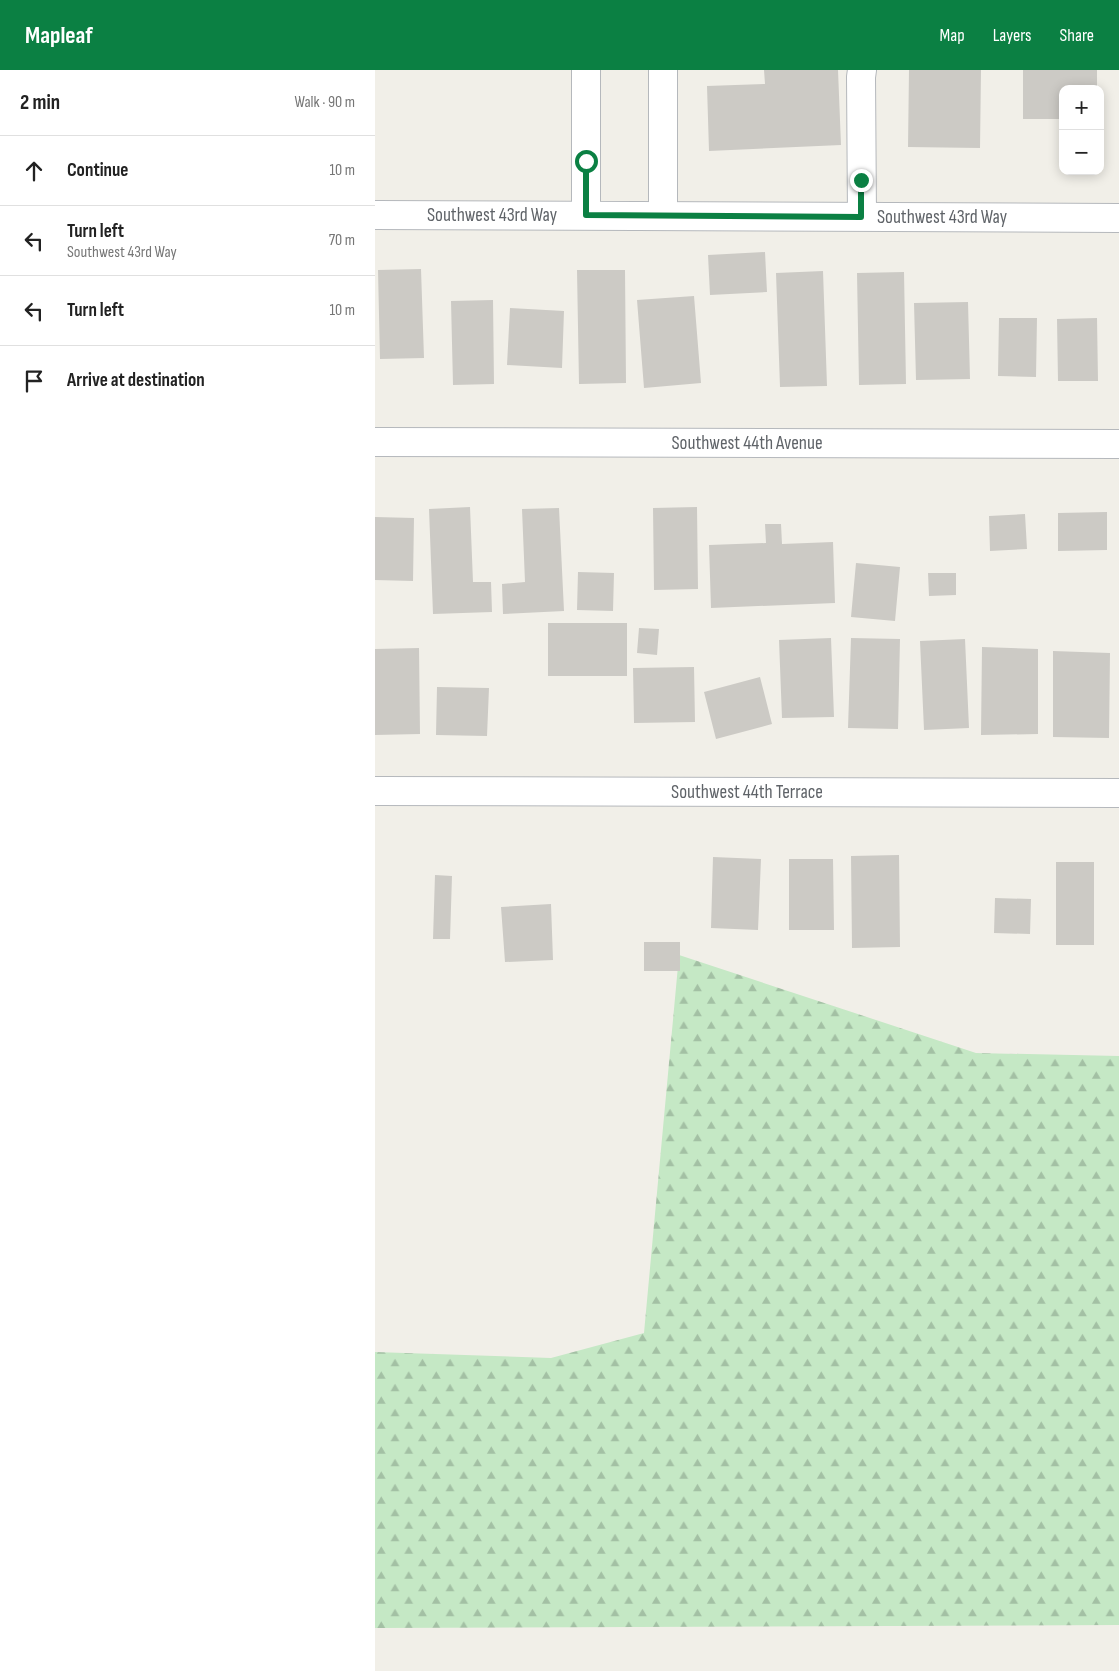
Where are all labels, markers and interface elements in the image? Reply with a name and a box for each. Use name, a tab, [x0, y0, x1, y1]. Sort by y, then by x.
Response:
text: Mapleaf	[25, 21, 93, 50]
text: Map	[940, 25, 965, 46]
text: Layers	[993, 25, 1032, 46]
text: Share	[1060, 25, 1094, 46]
map controls	[1059, 85, 1104, 175]
button: +	[1059, 85, 1104, 130]
text: 2 min	[20, 90, 60, 115]
text: Walk · 90 m	[294, 93, 355, 112]
button: −	[1059, 130, 1104, 175]
route start	[575, 150, 598, 173]
icon: ahead	[20, 157, 48, 185]
text: Continue	[67, 159, 128, 182]
text: 10 m	[329, 161, 355, 180]
route end	[850, 169, 873, 192]
street label: Southwest 43rd Way	[427, 204, 558, 227]
street label: Southwest 43rd Way	[877, 206, 1008, 229]
text: Turn left	[67, 220, 124, 243]
icon: left	[20, 227, 48, 255]
text: 70 m	[329, 231, 355, 250]
text: Southwest 43rd Way	[67, 243, 177, 262]
icon: left	[20, 297, 48, 325]
text: Turn left	[67, 299, 124, 322]
text: 10 m	[329, 301, 355, 320]
icon: arrive	[20, 367, 48, 395]
text: Arrive at destination	[67, 369, 205, 392]
street label: Southwest 44th Avenue	[671, 432, 823, 455]
street label: Southwest 44th Terrace	[671, 781, 823, 804]

